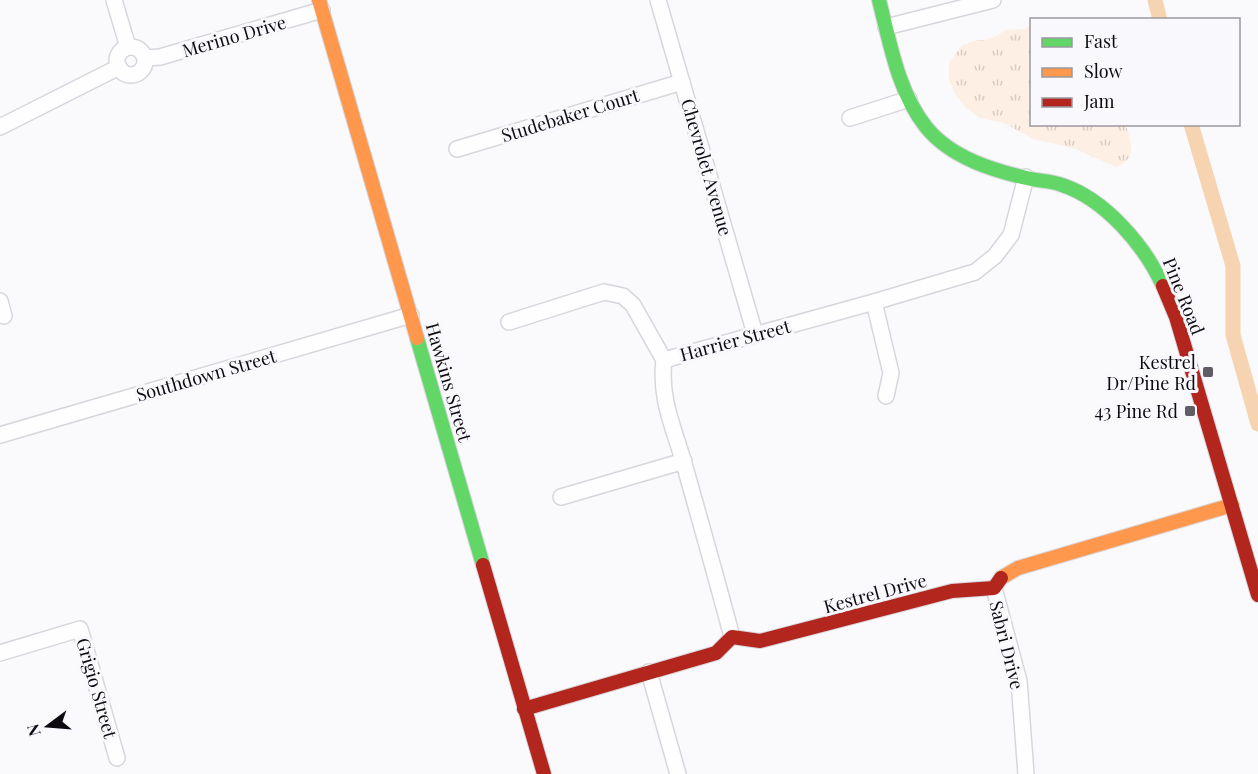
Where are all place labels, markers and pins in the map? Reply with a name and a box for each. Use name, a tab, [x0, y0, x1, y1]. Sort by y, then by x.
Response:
place label: Kestrel Dr/Pine Rd	[1106, 350, 1197, 395]
marker: Kestrel Dr/Pine Rd	[1201, 365, 1215, 379]
place label: 43 Pine Rd	[1095, 399, 1179, 423]
marker: 43 Pine Rd	[1183, 404, 1197, 418]

